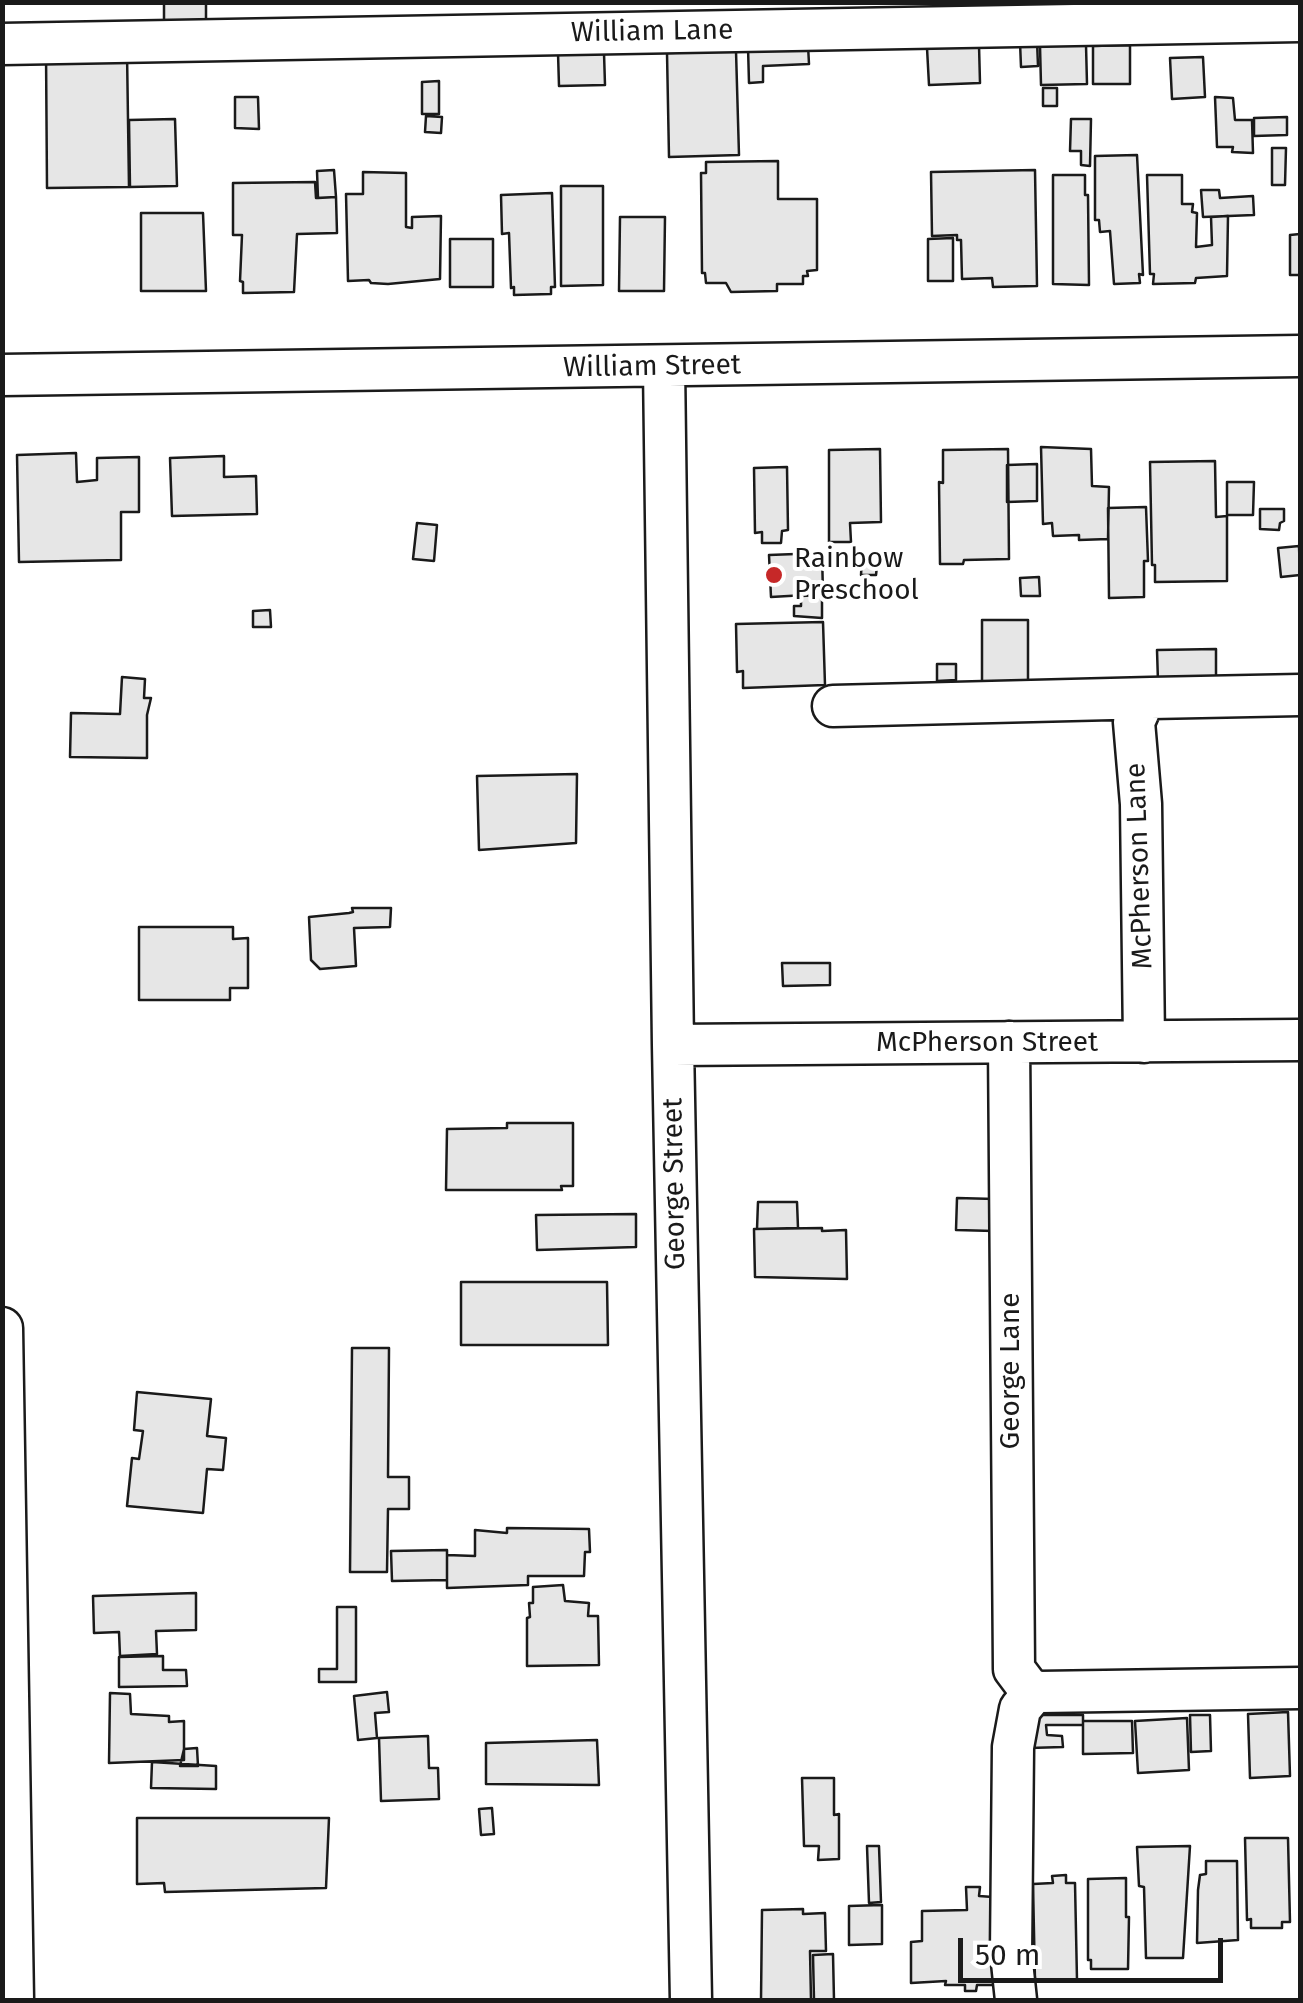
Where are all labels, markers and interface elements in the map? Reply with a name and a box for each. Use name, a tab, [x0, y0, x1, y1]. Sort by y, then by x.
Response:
street label: William Lane	[570, 14, 734, 50]
street label: William Street	[563, 349, 741, 385]
place label: Rainbow Preschool	[794, 542, 919, 608]
marker: Rainbow Preschool	[763, 564, 785, 586]
street label: McPherson Lane	[1120, 762, 1160, 970]
street label: McPherson Street	[876, 1026, 1098, 1060]
street label: George Street	[657, 1098, 693, 1270]
street label: George Lane	[994, 1292, 1028, 1450]
scale bar	[963, 1918, 1228, 1980]
text: 50 m	[975, 1937, 1040, 1973]

